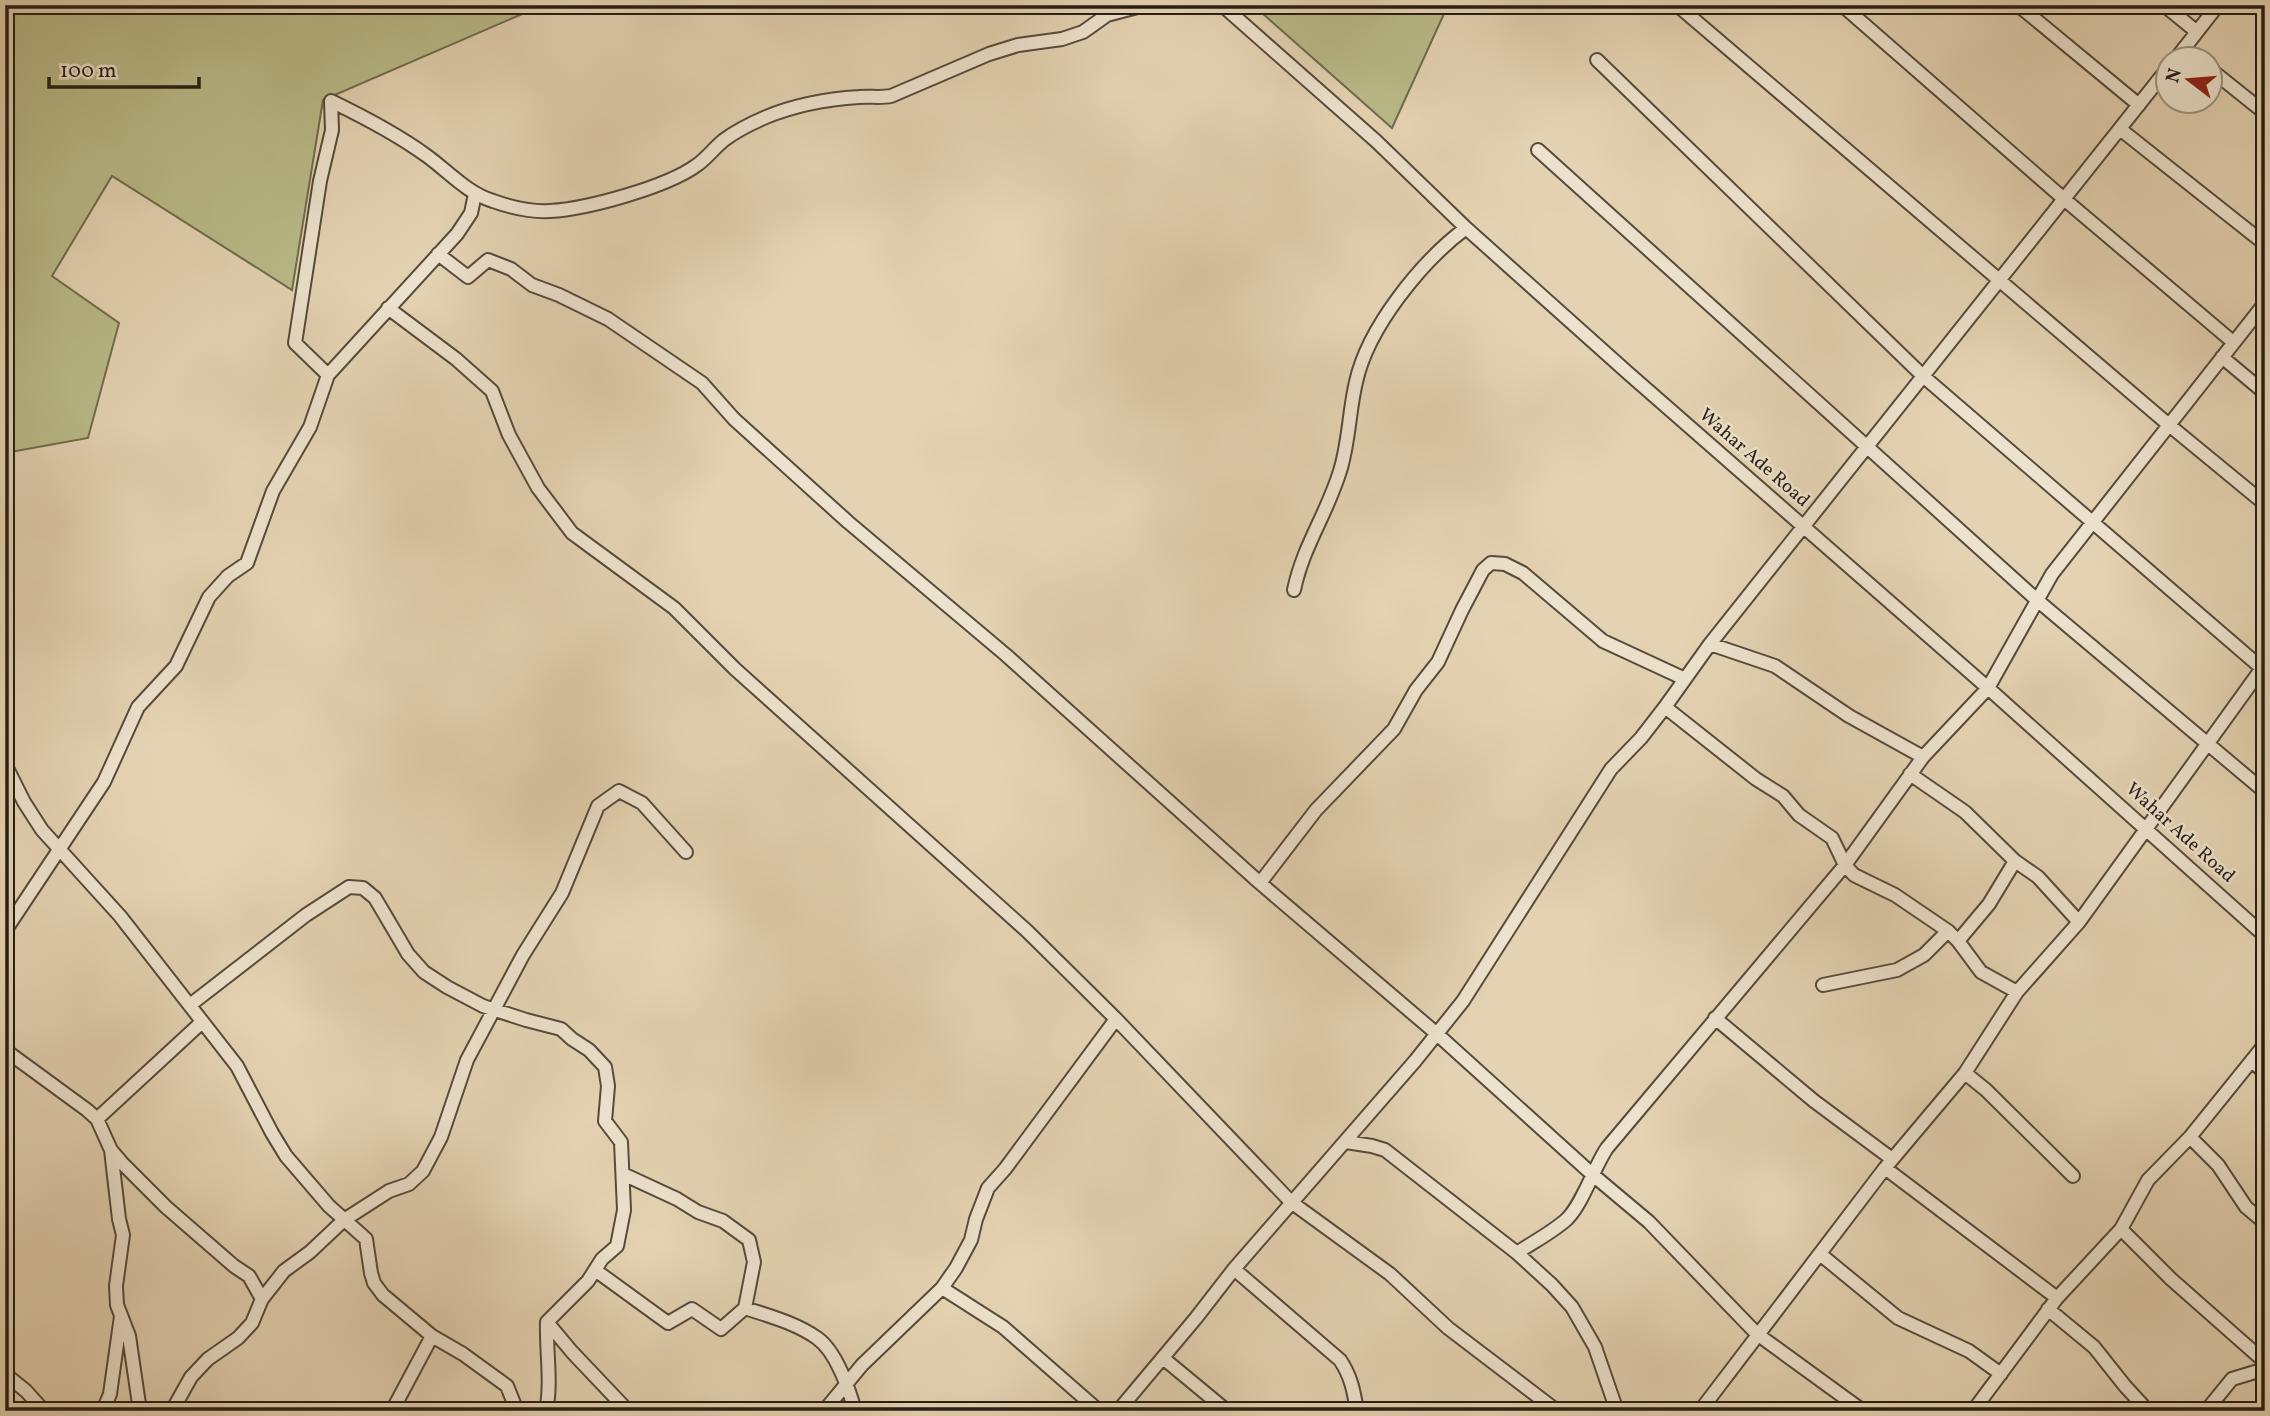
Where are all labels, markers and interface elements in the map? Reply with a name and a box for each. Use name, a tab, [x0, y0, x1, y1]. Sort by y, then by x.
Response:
scale bar	[49, 46, 200, 90]
north arrow	[2154, 46, 2224, 116]
text: 100 m	[60, 57, 117, 86]
text: N	[2160, 65, 2189, 86]
street label: Wahar Ade Road	[1693, 403, 1815, 513]
street label: Wahar Ade Road	[2120, 777, 2240, 889]

